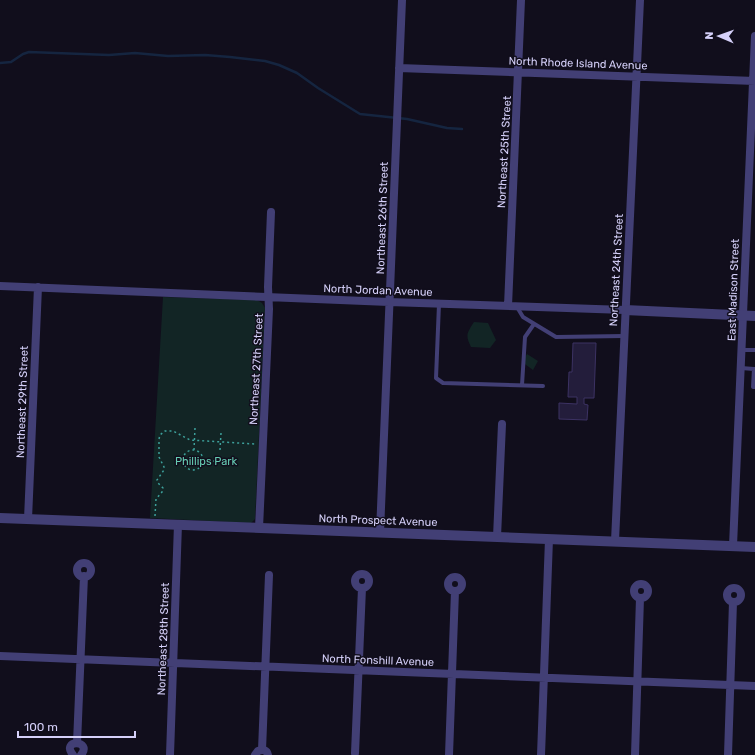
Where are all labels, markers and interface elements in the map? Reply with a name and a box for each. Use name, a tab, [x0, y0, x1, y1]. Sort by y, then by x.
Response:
north arrow	[699, 16, 739, 56]
text: N	[703, 31, 716, 40]
street label: North Rhode Island Avenue	[508, 55, 648, 72]
street label: Northeast 25th Street	[495, 95, 514, 209]
street label: Northeast 26th Street	[374, 161, 391, 274]
street label: Northeast 24th Street	[607, 213, 626, 327]
street label: East Madison Street	[725, 238, 742, 341]
street label: North Jordan Avenue	[323, 282, 433, 299]
street label: Northeast 27th Street	[247, 312, 266, 425]
street label: Northeast 29th Street	[14, 345, 31, 458]
park label: Phillips Park	[175, 455, 237, 468]
street label: North Prospect Avenue	[318, 512, 438, 529]
street label: Northeast 28th Street	[155, 582, 172, 696]
street label: North Fonshill Avenue	[322, 652, 434, 669]
scale bar	[18, 713, 135, 739]
text: 100 m	[24, 720, 58, 734]

